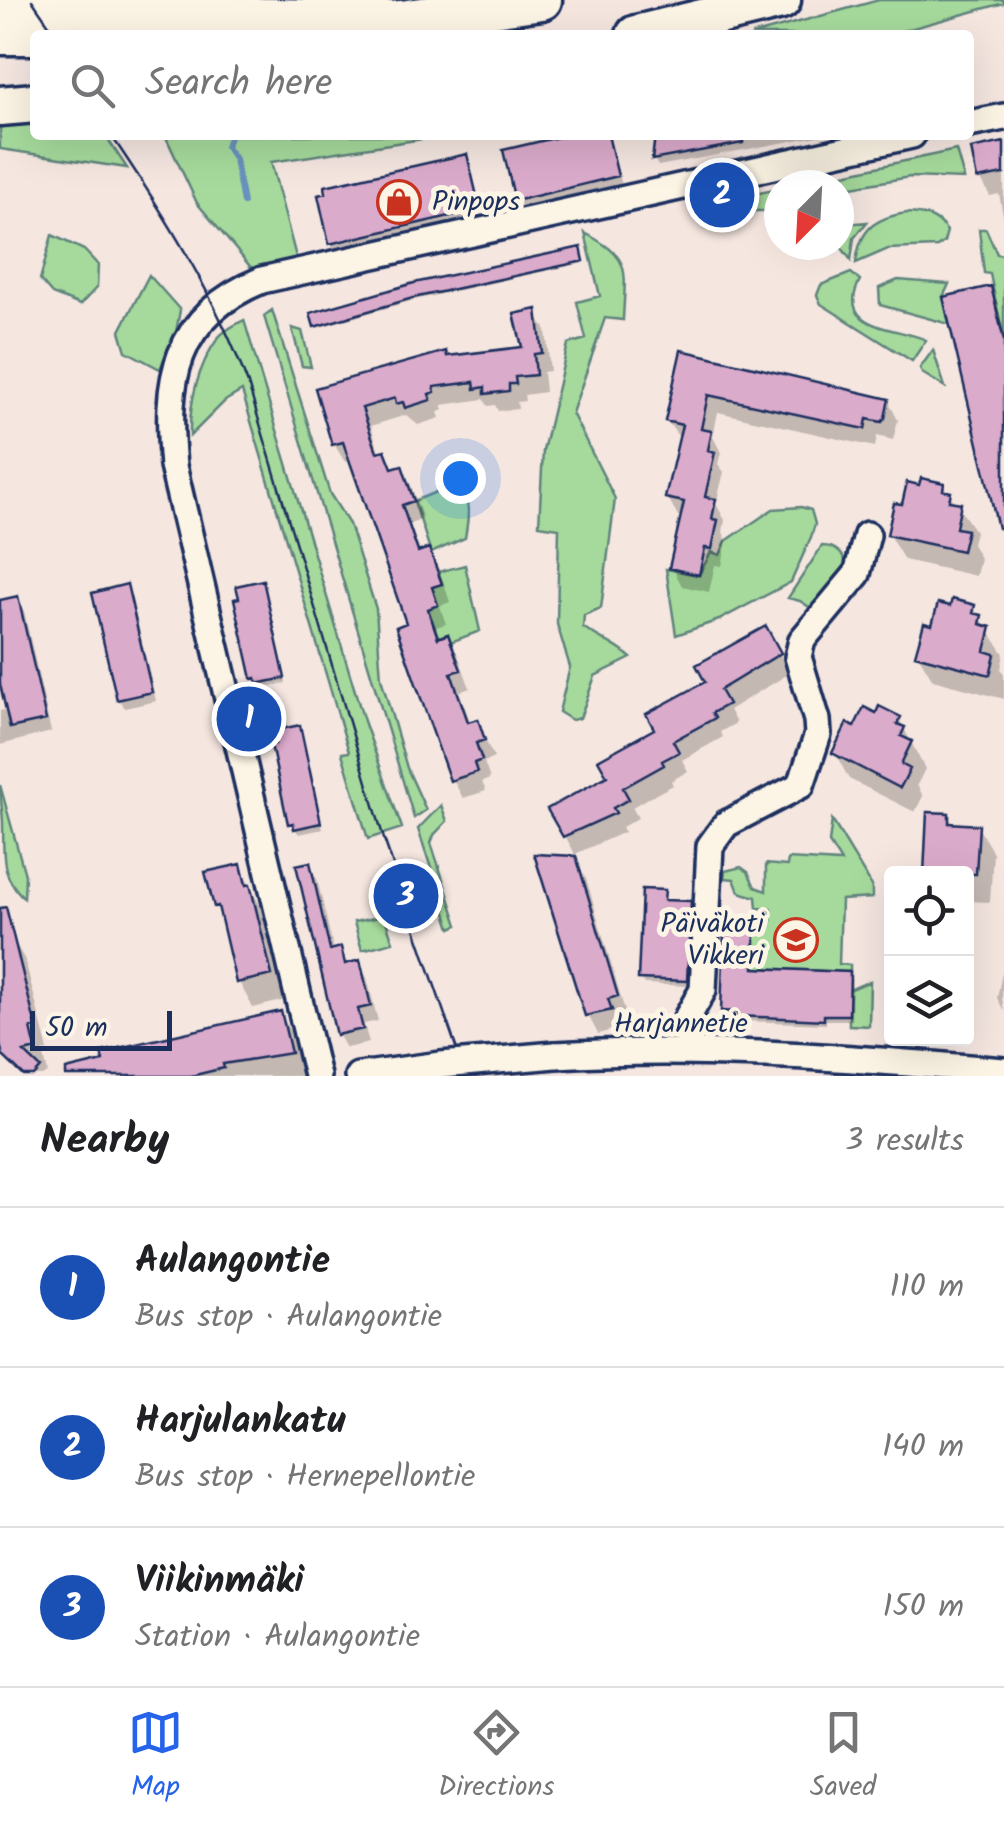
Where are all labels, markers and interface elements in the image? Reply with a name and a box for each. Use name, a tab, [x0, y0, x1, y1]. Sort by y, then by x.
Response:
search box	[30, 30, 974, 140]
text: Search here	[145, 55, 332, 115]
icon: search	[65, 58, 120, 113]
pin: 2	[690, 158, 754, 232]
north arrow	[764, 170, 854, 260]
shop icon: Pinpops	[376, 179, 422, 225]
place label: Pinpops	[432, 180, 520, 225]
your location	[435, 453, 486, 504]
pin: 1	[216, 682, 282, 756]
pin: 3	[374, 858, 438, 934]
map controls	[884, 866, 974, 1046]
button: locate	[884, 866, 974, 956]
place label: Päiväkoti Vikkeri	[661, 902, 765, 979]
school or university icon: Päiväkoti Vikkeri	[773, 917, 819, 963]
button: layers	[884, 956, 974, 1046]
street label: Harjannetie	[614, 1002, 748, 1047]
scale bar	[30, 1006, 172, 1050]
text: 50 m	[45, 1006, 108, 1051]
text: Nearby	[40, 1108, 169, 1175]
text: 3 results	[845, 1116, 964, 1167]
text: Aulangontie	[135, 1232, 330, 1292]
text: 1	[68, 1262, 77, 1313]
text: 110 m	[890, 1262, 964, 1313]
text: Bus stop · Aulangontie	[135, 1292, 442, 1343]
text: Harjulankatu	[135, 1392, 345, 1452]
text: 2	[63, 1422, 82, 1473]
text: 140 m	[882, 1422, 964, 1473]
text: Bus stop · Hernepellontie	[135, 1452, 476, 1503]
text: Viikinmäki	[135, 1552, 304, 1612]
text: 3	[64, 1582, 81, 1633]
text: 150 m	[882, 1582, 964, 1633]
text: Station · Aulangontie	[135, 1612, 420, 1663]
tab: Map	[128, 1705, 183, 1810]
tab: Directions	[438, 1705, 554, 1810]
tab: Saved	[810, 1705, 876, 1810]

